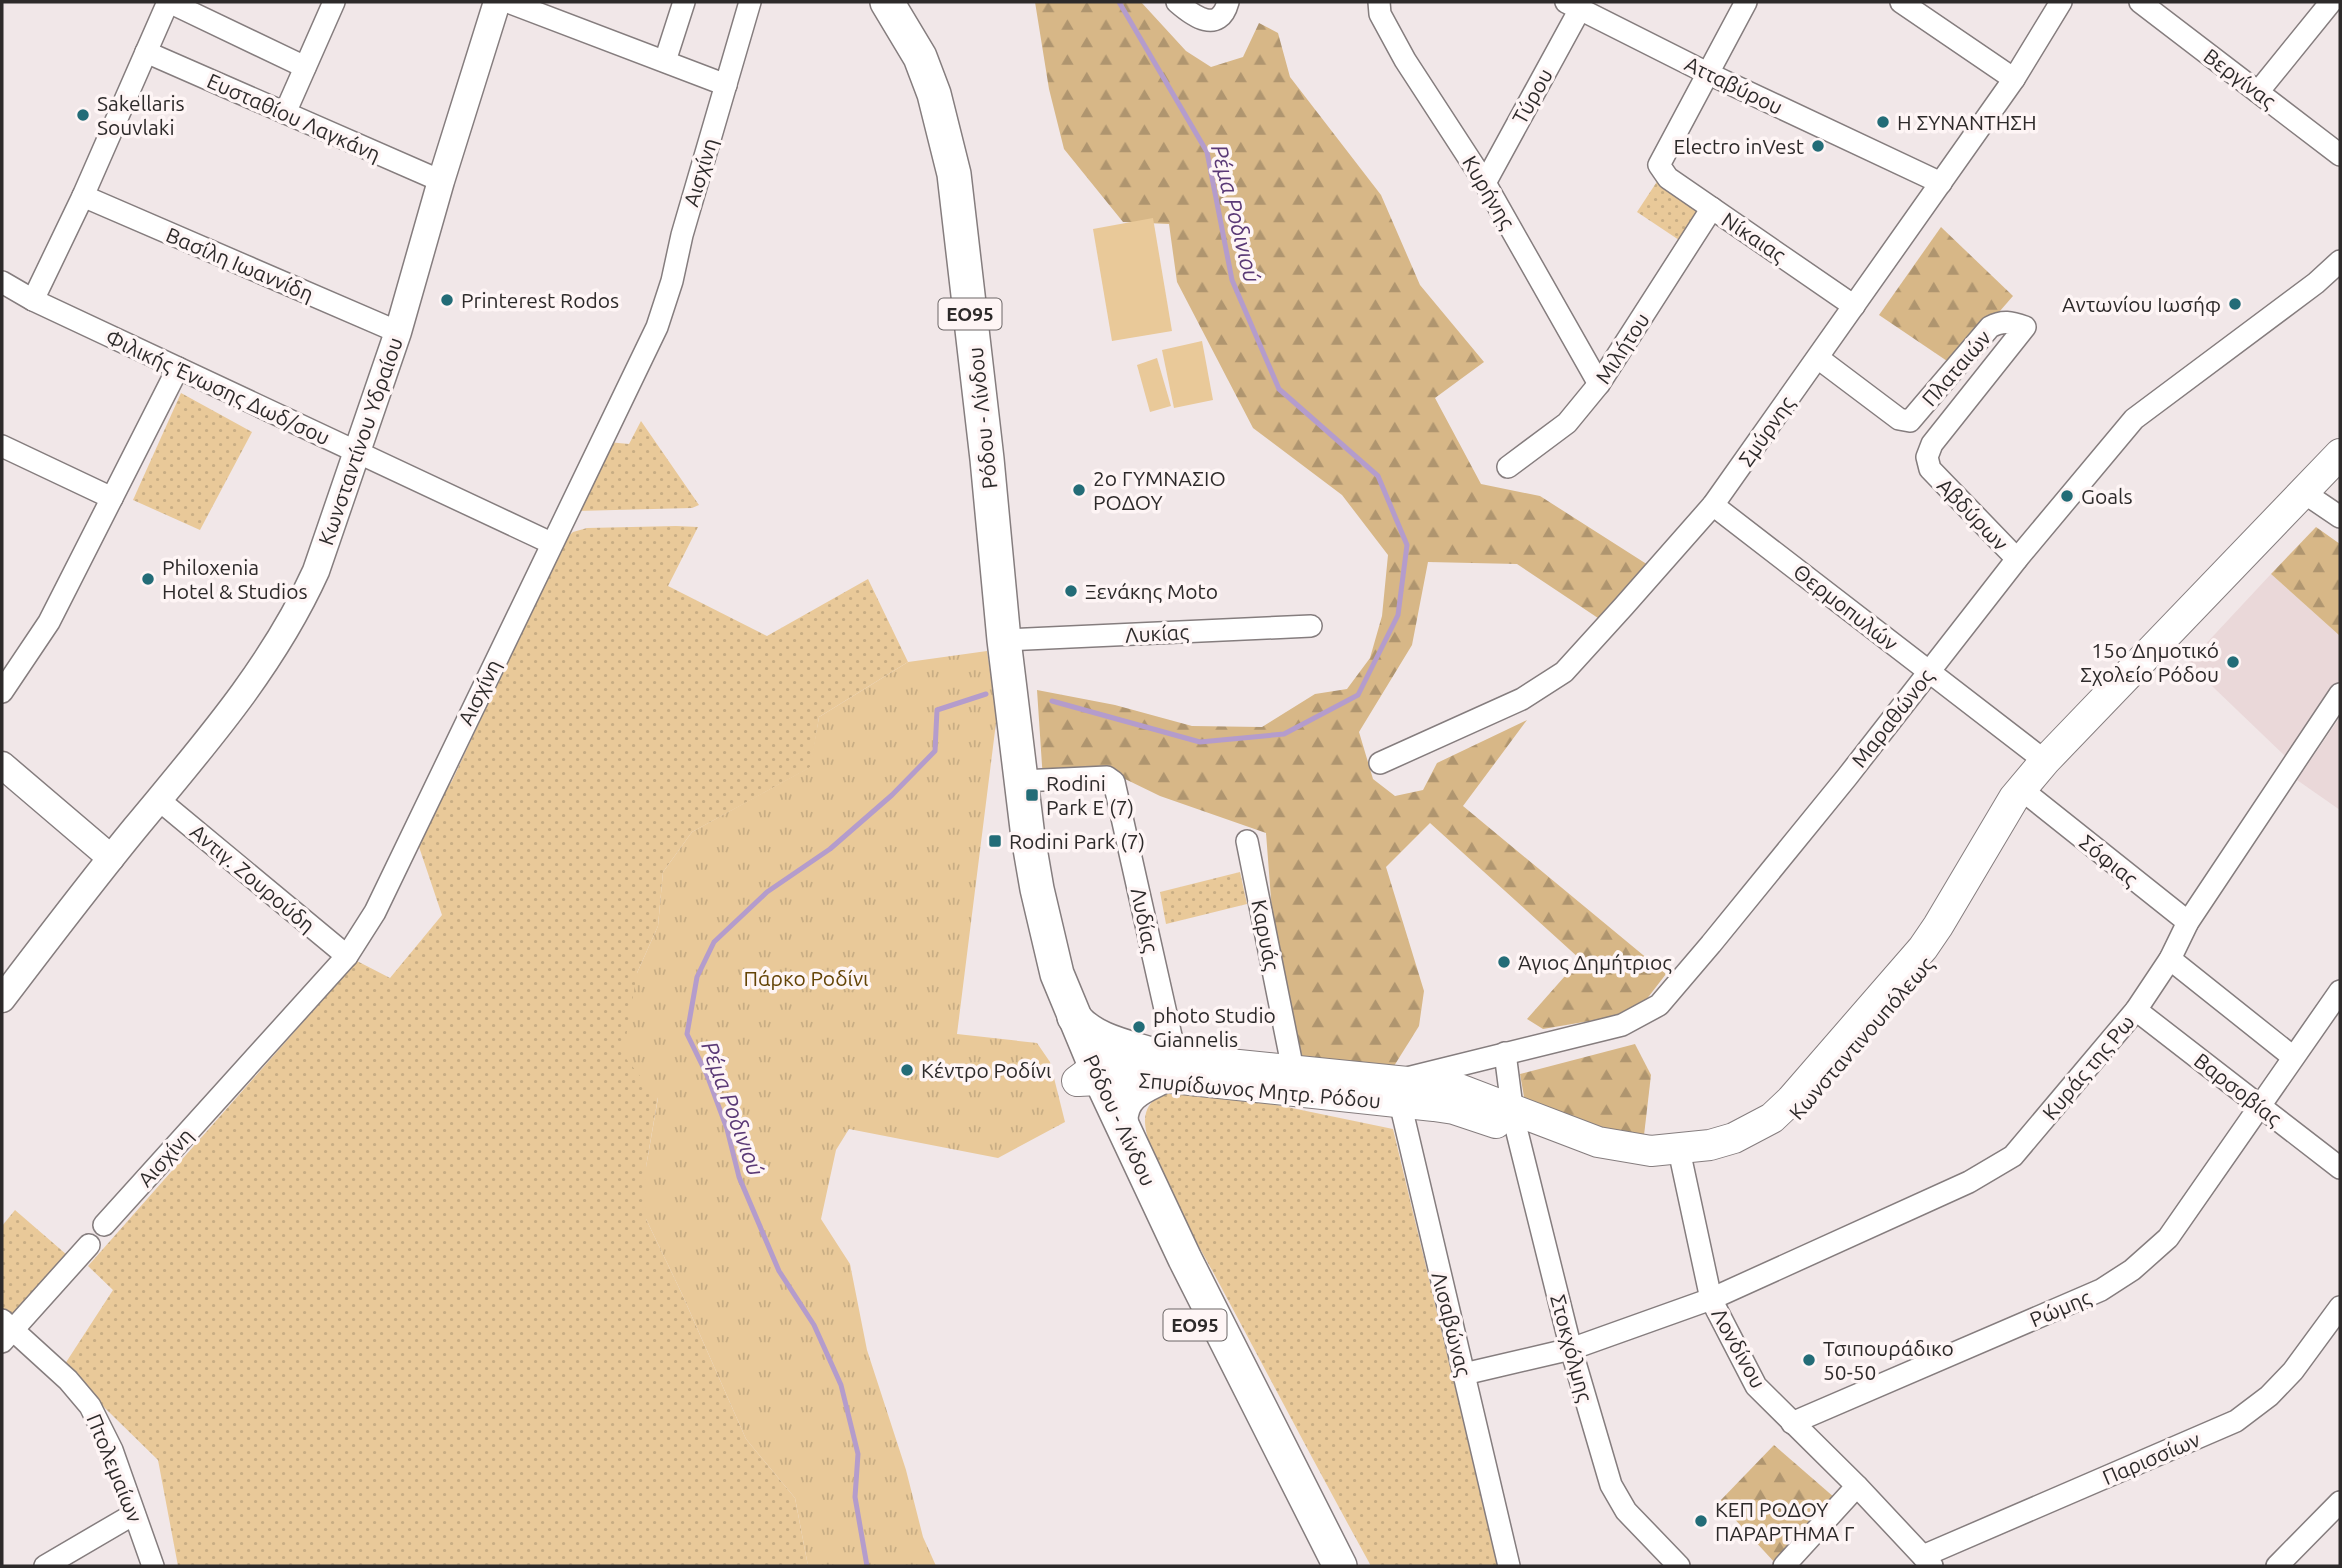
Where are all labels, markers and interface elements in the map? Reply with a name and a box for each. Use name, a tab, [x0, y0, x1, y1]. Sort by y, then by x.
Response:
street label: Βεργίνας	[2199, 43, 2281, 113]
street label: Ατταβύρου	[1681, 51, 1787, 119]
street label: Τύρου	[1507, 64, 1557, 128]
street label: Ευσταθίου Λαγκάνη	[204, 68, 384, 166]
place label: Sakellaris Souvlaki	[97, 91, 185, 139]
marker: Sakellaris Souvlaki	[75, 107, 91, 123]
place label: Η ΣΥΝΑΝΤΗΣΗ	[1897, 110, 2037, 134]
marker: Η ΣΥΝΑΝΤΗΣΗ	[1875, 114, 1891, 130]
place label: Electro inVest	[1673, 134, 1804, 158]
street label: Αισχίνη	[678, 135, 722, 209]
marker: Electro inVest	[1810, 138, 1826, 154]
water label: Ρέμα Ροδινιού	[1207, 142, 1265, 285]
street label: Κυρήνης	[1458, 151, 1520, 233]
street label: Νίκαιας	[1718, 207, 1791, 267]
street label: Βασίλη Ιωαννίδη	[163, 222, 317, 306]
place label: Printerest Rodos	[461, 288, 619, 312]
marker: Printerest Rodos	[439, 292, 455, 308]
place label: Αντωνίου Ιωσήφ	[2062, 292, 2221, 316]
marker: Αντωνίου Ιωσήφ	[2227, 296, 2243, 312]
road number: ΕΟ95	[939, 298, 1002, 330]
street label: Μιλήτου	[1590, 308, 1654, 388]
street label: Φιλικής Ένωσης Δωδ/σου	[102, 324, 334, 450]
street label: Πλαταιών	[1917, 325, 1995, 411]
street label: Κωνσταντίνου Υδραίου	[313, 334, 407, 548]
street label: Ρόδου - Λίνδου	[963, 346, 1001, 490]
street label: Σμύρνης	[1733, 391, 1799, 471]
place label: 2ο ΓΥΜΝΑΣΙΟ ΡΟΔΟΥ	[1093, 466, 1226, 514]
street label: Αβδύρων	[1933, 473, 2013, 555]
marker: 2ο ΓΥΜΝΑΣΙΟ ΡΟΔΟΥ	[1071, 482, 1087, 498]
place label: Goals	[2081, 484, 2133, 508]
marker: Goals	[2059, 488, 2075, 504]
place label: Philoxenia Hotel & Studios	[162, 555, 308, 603]
street label: Θερμοπυλών	[1789, 559, 1903, 655]
marker: Philoxenia Hotel & Studios	[140, 571, 156, 587]
place label: Ξενάκης Moto	[1085, 579, 1218, 603]
marker: Ξενάκης Moto	[1063, 583, 1079, 599]
street label: Λυκίας	[1125, 619, 1190, 647]
place label: 15ο Δημοτικό Σχολείο Ρόδου	[2080, 638, 2219, 686]
marker: 15ο Δημοτικό Σχολείο Ρόδου	[2225, 654, 2241, 670]
street label: Αισχίνη	[453, 655, 505, 729]
street label: Μαραθώνος	[1846, 664, 1938, 772]
place label: Rodini Park E (7)	[1046, 771, 1134, 819]
marker: Rodini Park E (7)	[1024, 787, 1040, 803]
street label: Αντιγ. Ζουρούδη	[186, 819, 320, 937]
place label: Rodini Park (7)	[1009, 829, 1145, 853]
street label: Σόφιας	[2075, 829, 2143, 891]
marker: Rodini Park (7)	[987, 833, 1003, 849]
street label: Λυδίας	[1126, 886, 1164, 955]
street label: Καρυάς	[1247, 898, 1285, 973]
place label: Άγιος Δημήτριος	[1518, 950, 1672, 974]
street label: Κωνσταντινουπόλεως	[1784, 952, 1938, 1124]
marker: Άγιος Δημήτριος	[1496, 954, 1512, 970]
park label: Πάρκο Ροδίνι	[744, 966, 868, 990]
place label: photo Studio Giannelis	[1153, 1003, 1276, 1051]
street label: Κυράς της Ρω	[2037, 1010, 2139, 1124]
marker: photo Studio Giannelis	[1131, 1019, 1147, 1035]
water label: Ρέμα Ροδινιού	[697, 1038, 769, 1179]
street label: Βαρσοβίας	[2190, 1048, 2287, 1131]
street label: Ρόδου - Λίνδου	[1079, 1050, 1161, 1190]
place label: Κέντρο Ροδίνι	[921, 1058, 1051, 1082]
marker: Κέντρο Ροδίνι	[899, 1062, 915, 1078]
street label: Σπυρίδωνος Μητρ. Ρόδου	[1138, 1067, 1382, 1113]
street label: Αισχίνη	[133, 1123, 197, 1191]
street label: Λισαβώνας	[1427, 1269, 1477, 1379]
street label: Ρώμης	[2026, 1284, 2094, 1331]
street label: Στοκχόλμης	[1546, 1292, 1598, 1405]
street label: Λονδίνου	[1707, 1304, 1771, 1392]
road number: ΕΟ95	[1164, 1310, 1226, 1340]
place label: Τσιπουράδικο 50-50	[1823, 1336, 1954, 1384]
marker: Τσιπουράδικο 50-50	[1801, 1352, 1817, 1368]
street label: Πτολεμαίων	[82, 1410, 148, 1526]
street label: Παρισσίων	[2099, 1427, 2203, 1489]
place label: ΚΕΠ ΡΟΔΟΥ ΠΑΡΑΡΤΗΜΑ Γ	[1715, 1497, 1854, 1545]
marker: ΚΕΠ ΡΟΔΟΥ ΠΑΡΑΡΤΗΜΑ Γ	[1693, 1513, 1709, 1529]

